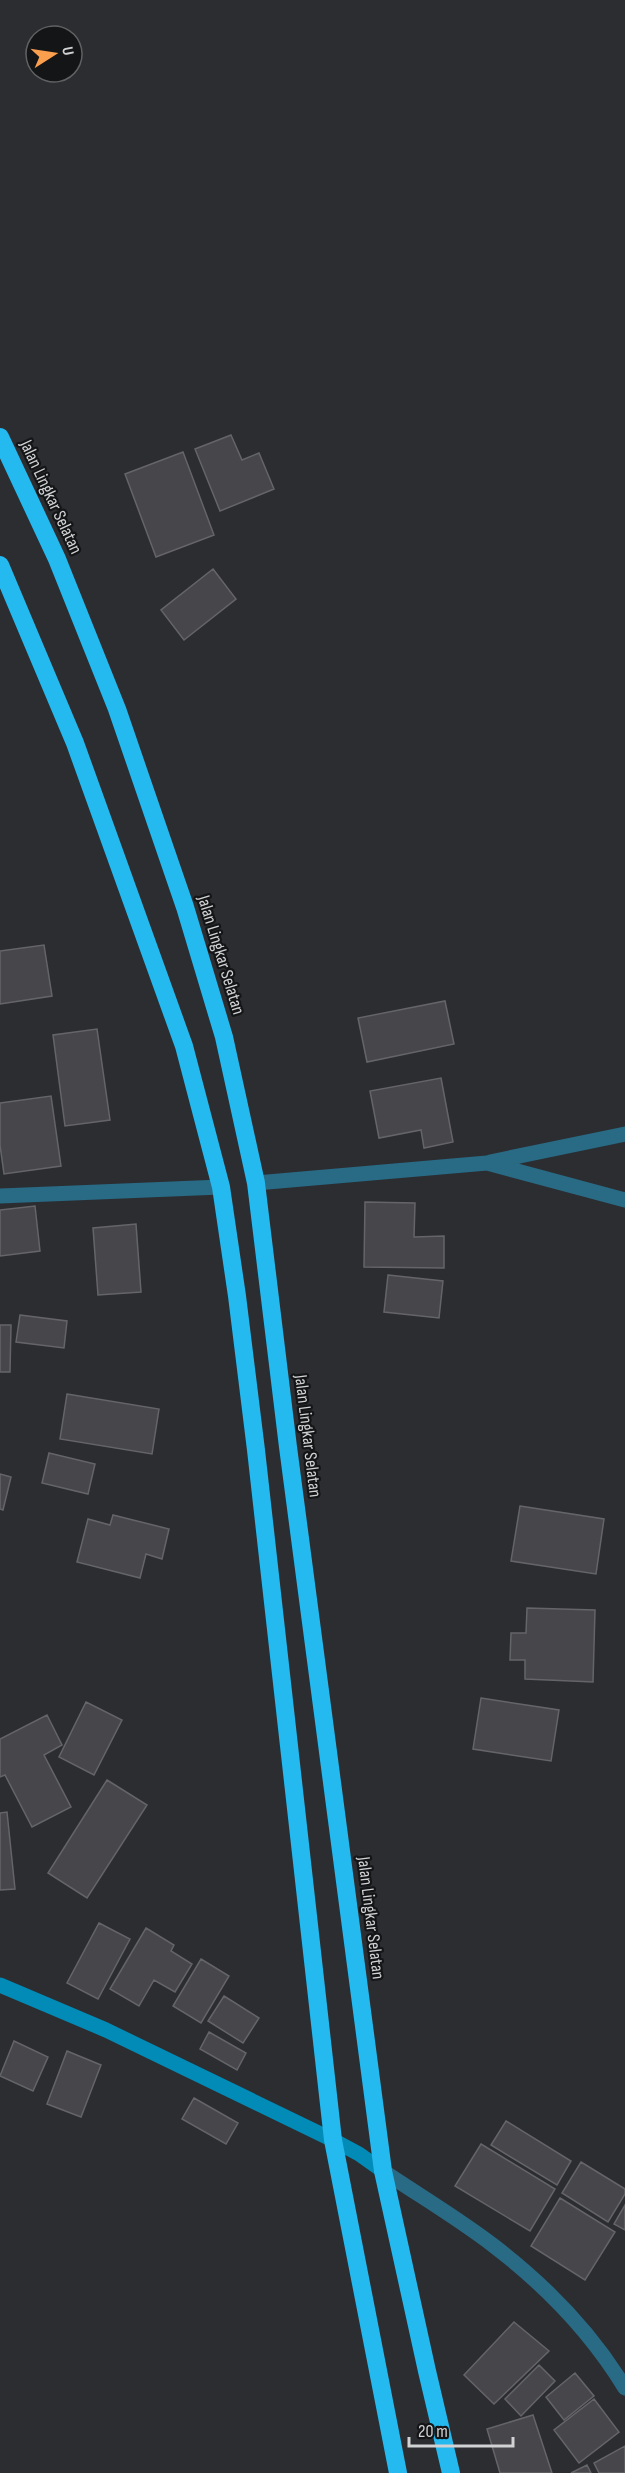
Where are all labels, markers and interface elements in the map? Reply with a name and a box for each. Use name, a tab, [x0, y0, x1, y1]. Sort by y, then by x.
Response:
north arrow	[24, 24, 84, 84]
text: U	[57, 45, 77, 57]
street label: Jalan Lingkar Selatan	[15, 436, 87, 557]
street label: Jalan Lingkar Selatan	[193, 892, 249, 1017]
street label: Jalan Lingkar Selatan	[290, 1372, 326, 1499]
street label: Jalan Lingkar Selatan	[353, 1854, 389, 1981]
scale bar	[409, 2410, 512, 2448]
text: 20 m	[418, 2421, 448, 2442]

